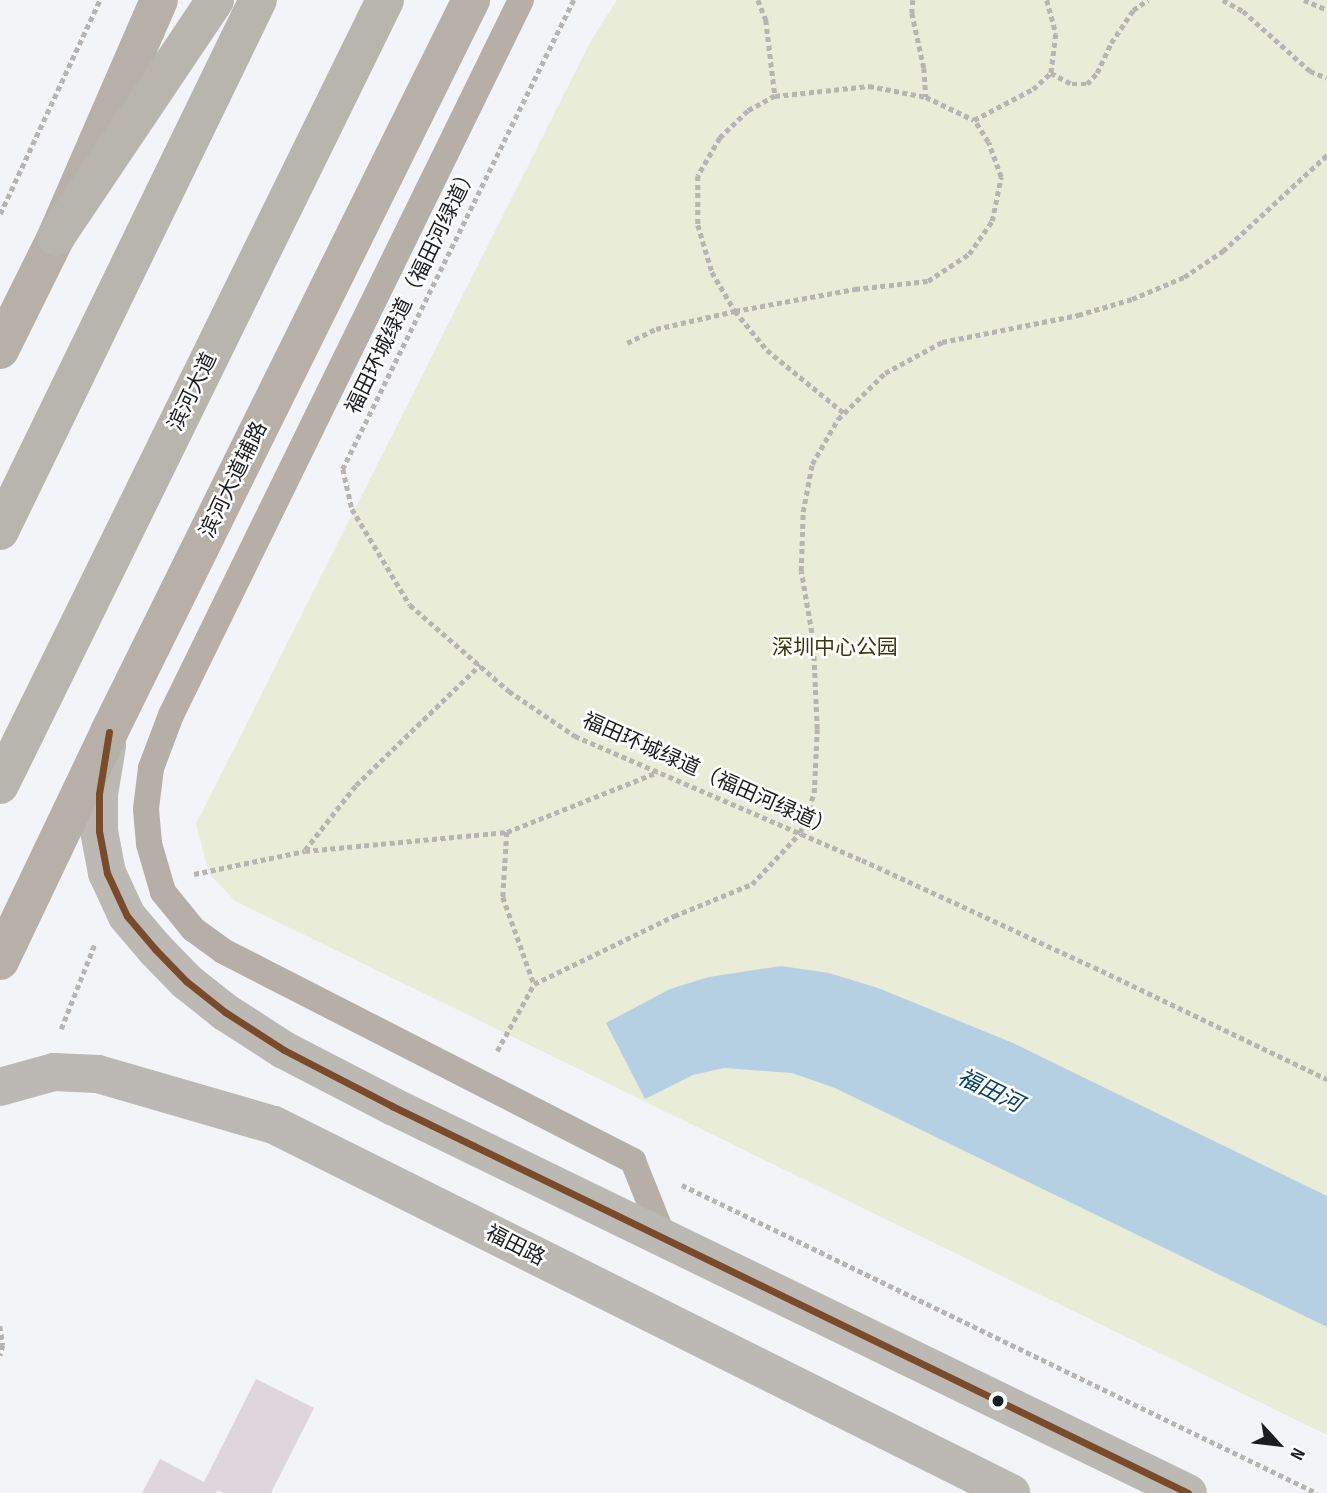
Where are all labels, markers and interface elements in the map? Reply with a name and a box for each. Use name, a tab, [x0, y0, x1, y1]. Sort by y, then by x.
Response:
street label: 福田环城绿道（福田河绿道）	[341, 162, 483, 418]
street label: 滨河大道	[163, 349, 223, 435]
street label: 滨河大道辅路	[195, 418, 273, 542]
park label: 深圳中心公园	[772, 635, 898, 661]
street label: 福田环城绿道（福田河绿道）	[578, 708, 838, 842]
water label: 福田河	[953, 1063, 1027, 1119]
street label: 福田路	[481, 1220, 549, 1272]
unlabelled marker	[991, 1394, 1005, 1408]
north arrow	[1243, 1409, 1313, 1479]
text: N	[1285, 1444, 1310, 1464]

